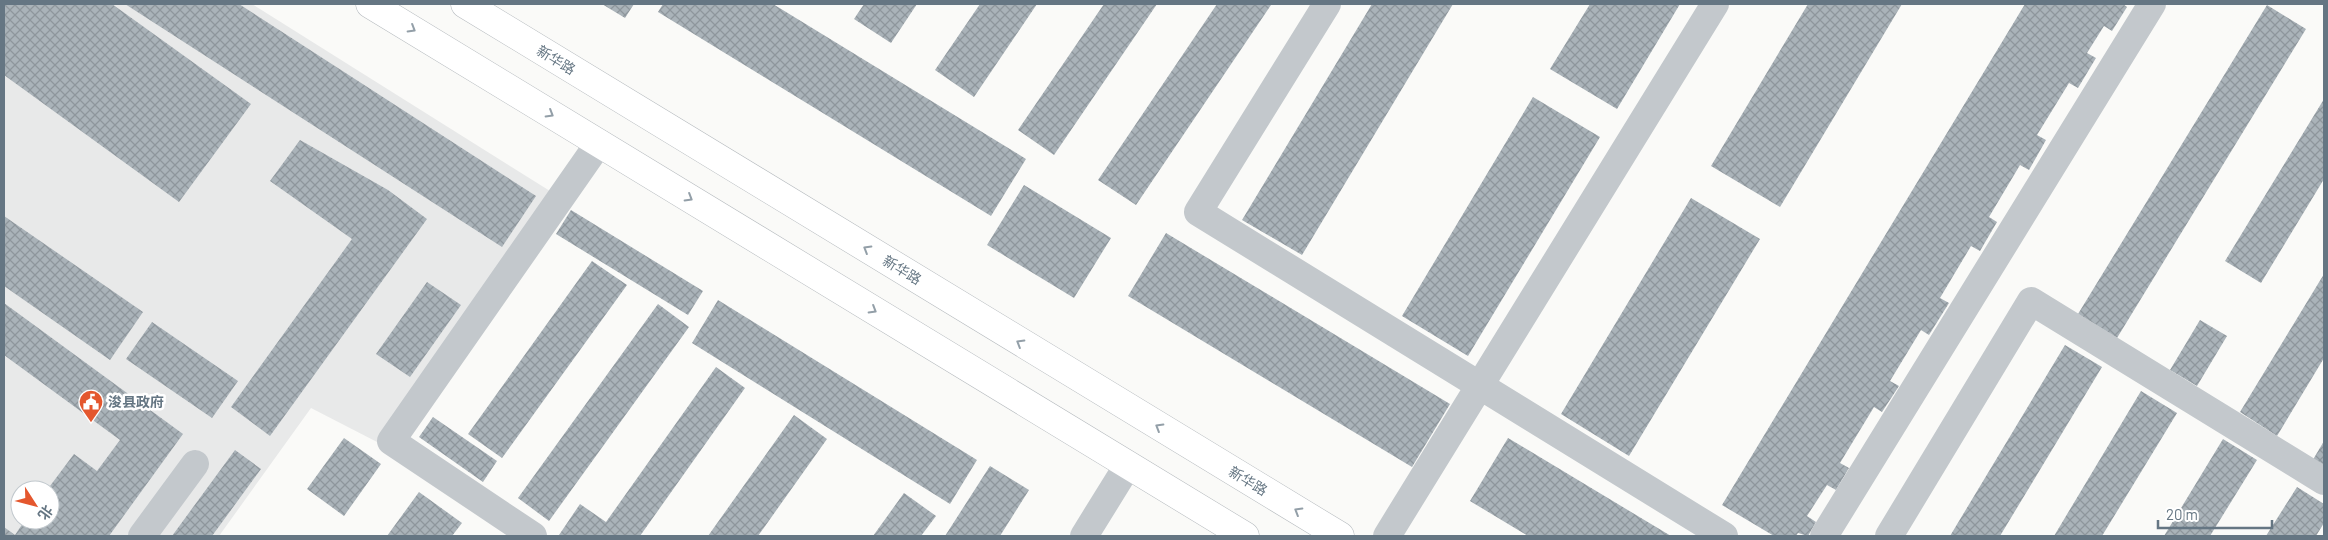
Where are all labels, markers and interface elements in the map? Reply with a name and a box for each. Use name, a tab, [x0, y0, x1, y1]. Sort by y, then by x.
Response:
one-way arrow	[406, 23, 415, 33]
street label: 新华路	[534, 41, 579, 78]
one-way arrow	[545, 107, 554, 117]
one-way arrow	[684, 192, 693, 202]
one-way arrow	[863, 245, 872, 255]
street label: 新华路	[880, 251, 925, 288]
one-way arrow	[867, 304, 876, 314]
one-way arrow	[1017, 339, 1026, 349]
public building icon: 浚县政府	[78, 389, 104, 423]
place label: 浚县政府	[108, 393, 164, 410]
one-way arrow	[1156, 423, 1165, 433]
street label: 新华路	[1226, 462, 1271, 499]
north arrow	[10, 480, 60, 530]
scale bar	[2158, 498, 2272, 530]
text: 北	[35, 502, 57, 524]
text: 20 m	[2166, 505, 2198, 523]
one-way arrow	[1295, 508, 1304, 517]

